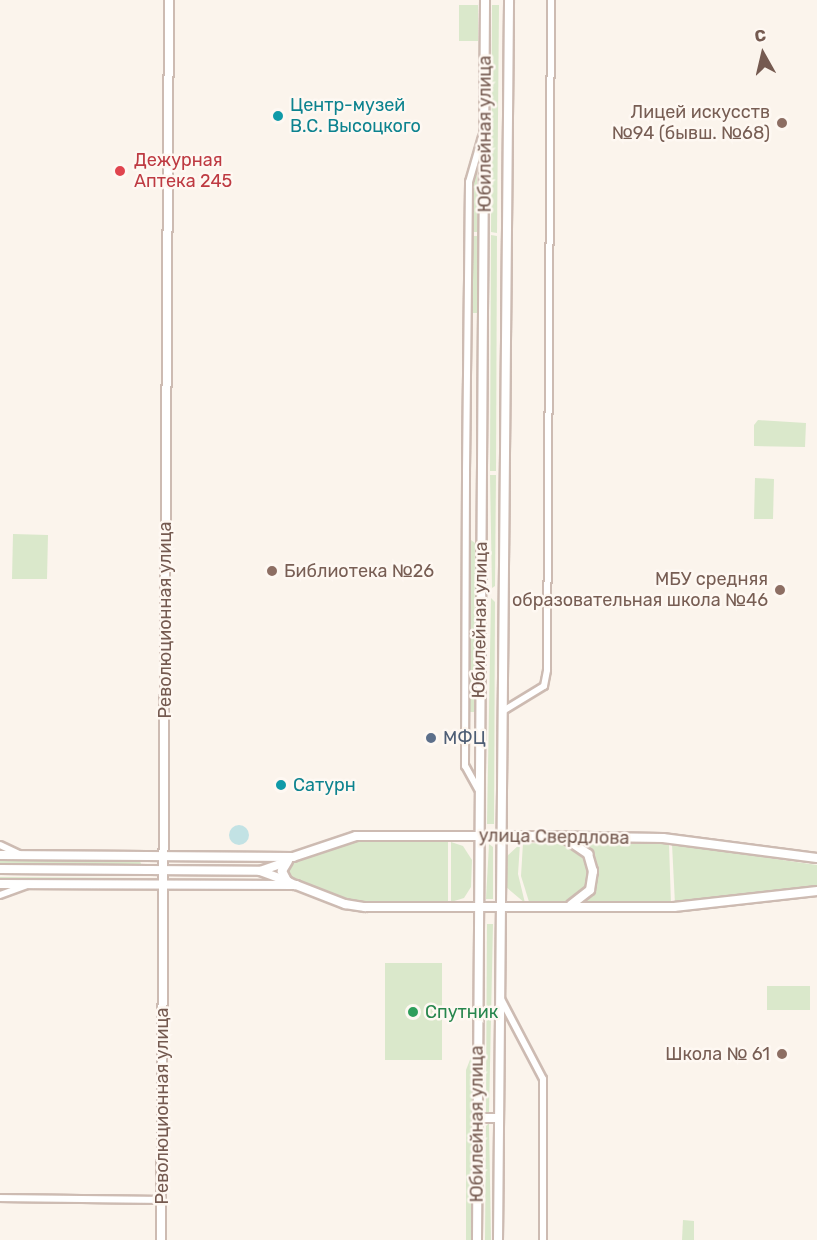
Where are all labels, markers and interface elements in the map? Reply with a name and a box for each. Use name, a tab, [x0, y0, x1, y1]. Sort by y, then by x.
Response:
north arrow	[733, 24, 793, 84]
text: С	[754, 25, 767, 46]
street label: Юбилейная улица	[474, 56, 496, 212]
place label: Центр-музей В.С. Высоцкого	[290, 95, 421, 138]
place label: Лицей искусств №94 (бывш. №68)	[611, 102, 770, 144]
marker: Центр-музей В.С. Высоцкого	[271, 109, 285, 123]
marker: Лицей искусств №94 (бывш. №68)	[775, 116, 789, 130]
place label: Дежурная Аптека 245	[134, 150, 232, 192]
marker: Дежурная Аптека 245	[111, 162, 129, 180]
street label: Революционная улица	[154, 522, 176, 718]
street label: Юбилейная улица	[468, 541, 492, 699]
place label: Библиотека №26	[284, 560, 434, 582]
marker: Библиотека №26	[265, 564, 279, 578]
place label: МБУ средняя образовательная школа №46	[512, 569, 768, 612]
marker: МБУ средняя образовательная школа №46	[773, 583, 787, 597]
place label: МФЦ	[443, 727, 486, 749]
marker: МФЦ	[424, 731, 438, 745]
place label: Сатурн	[293, 774, 356, 796]
marker: Сатурн	[274, 778, 288, 792]
street label: улица Свердлова	[478, 825, 630, 849]
place label: Спутник	[425, 1001, 498, 1023]
marker: Спутник	[406, 1005, 420, 1019]
street label: Революционная улица	[151, 1008, 173, 1204]
place label: Школа № 61	[665, 1043, 770, 1065]
street label: Юбилейная улица	[466, 1046, 488, 1202]
marker: Школа № 61	[775, 1047, 789, 1061]

